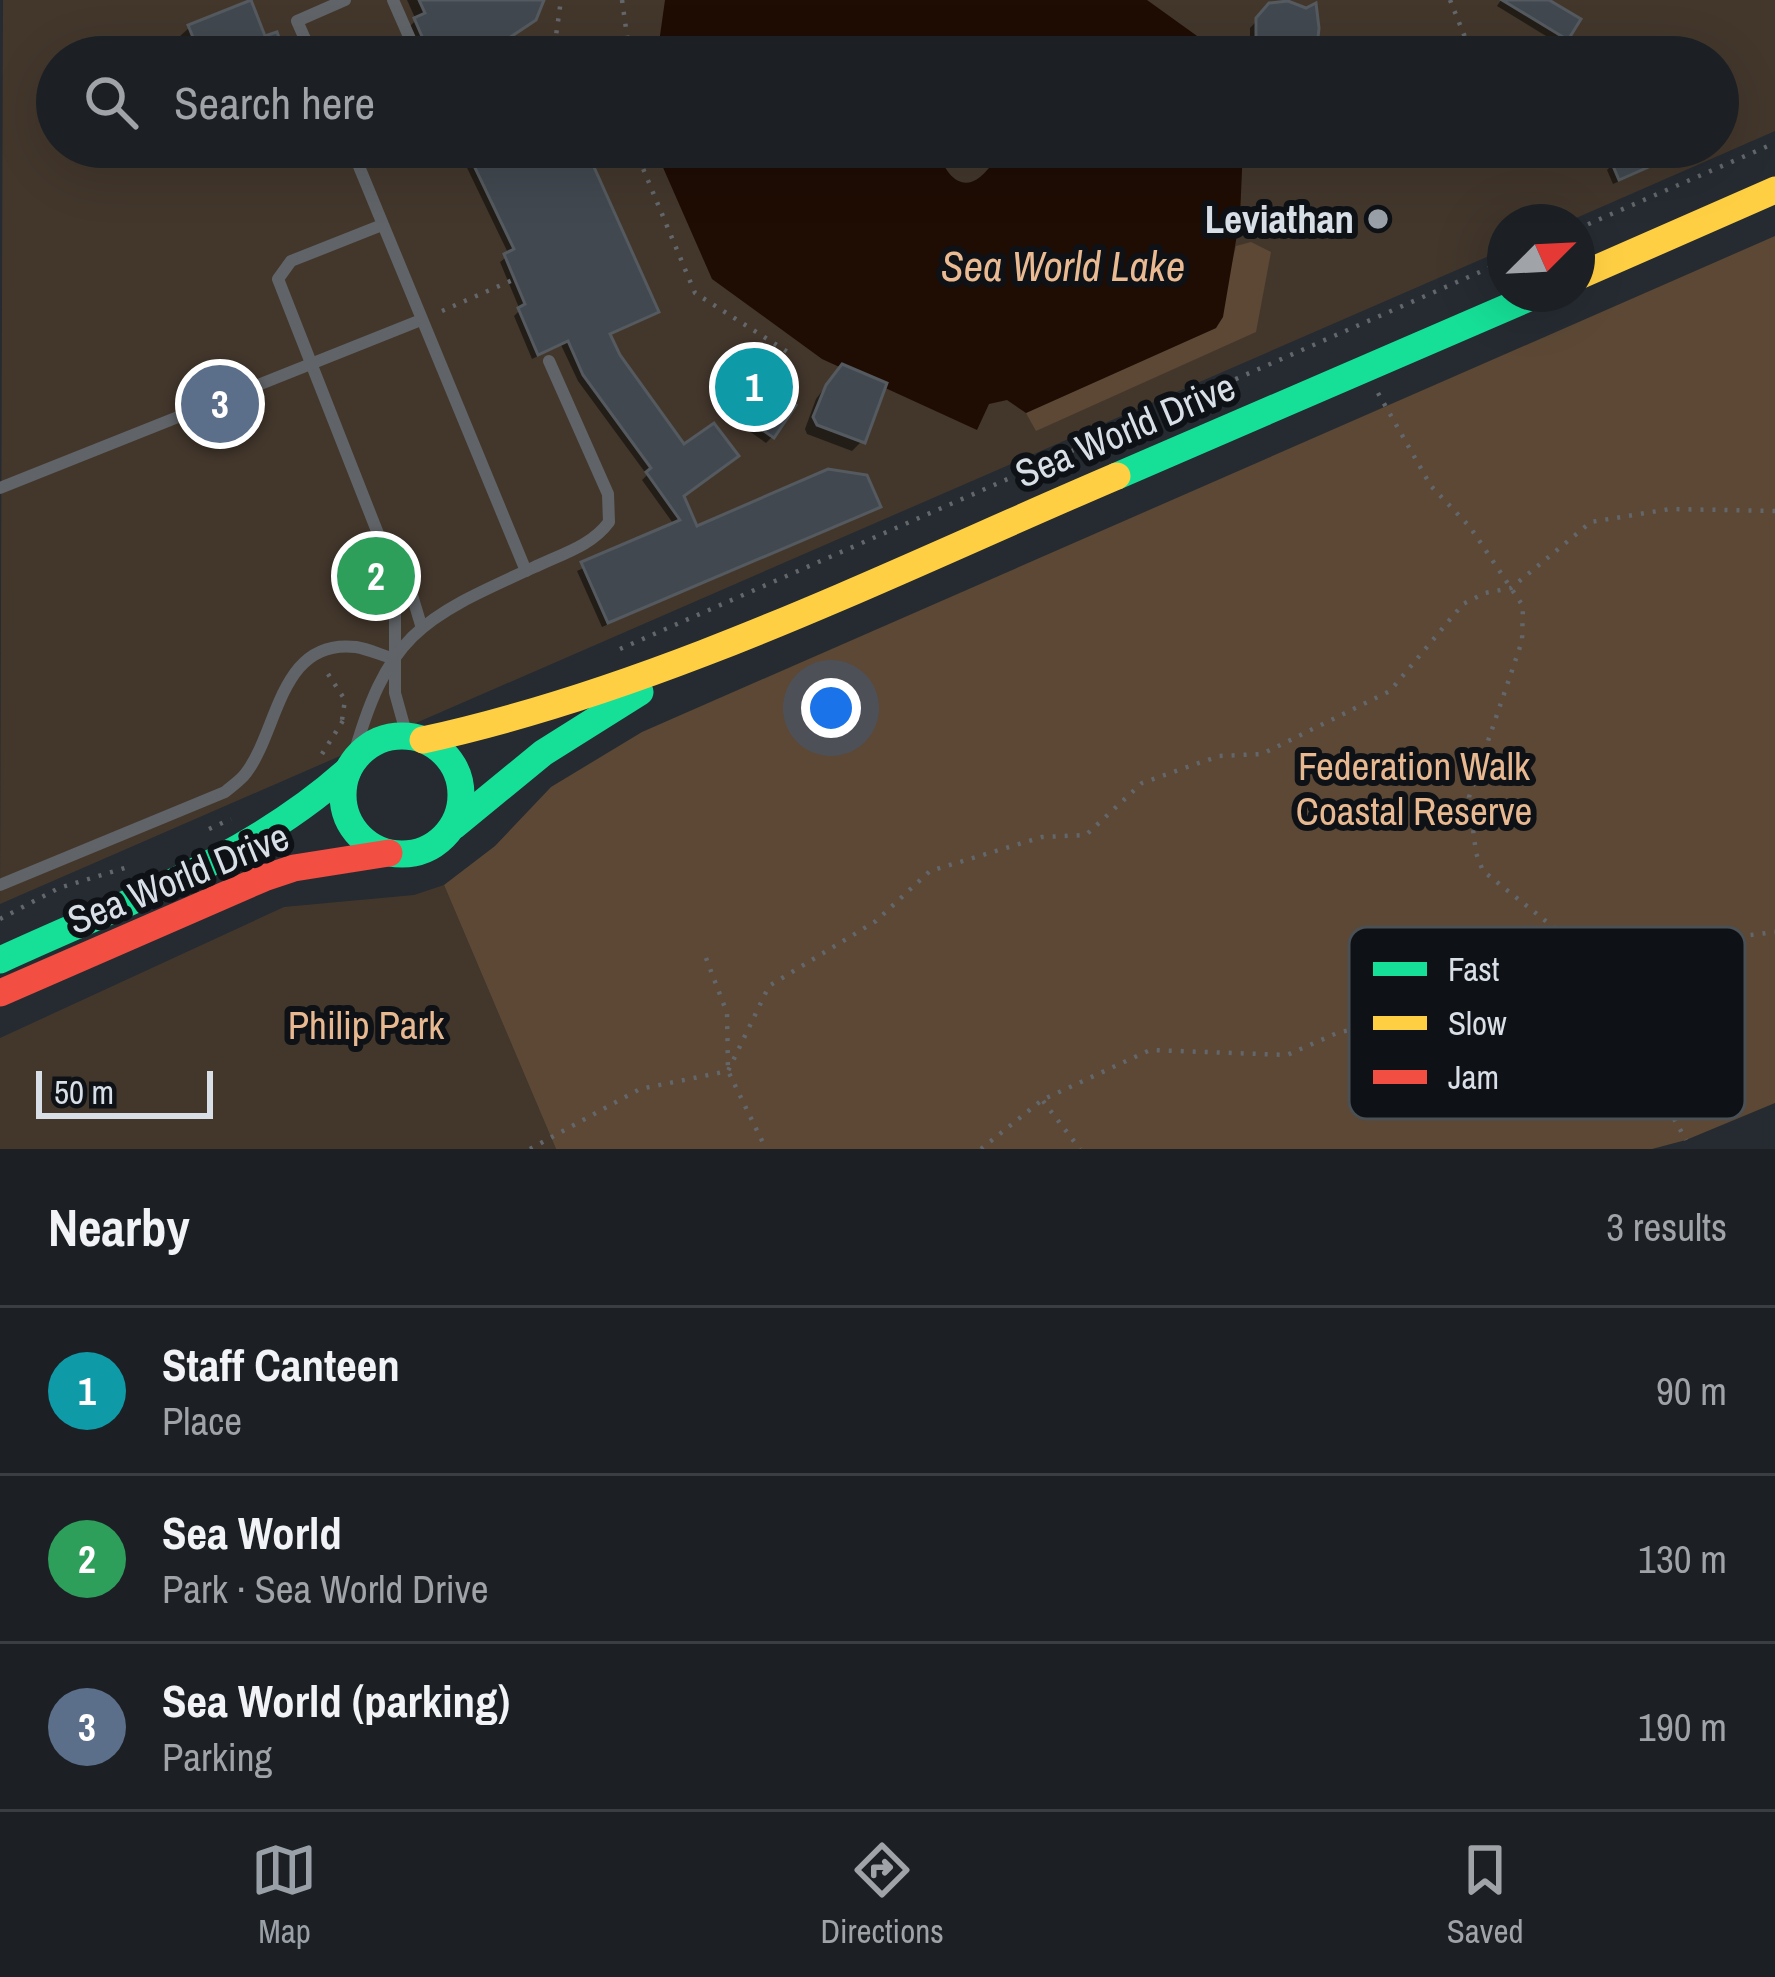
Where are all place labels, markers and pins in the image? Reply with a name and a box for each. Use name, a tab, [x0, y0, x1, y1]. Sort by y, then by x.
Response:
place label: Leviathan	[1205, 193, 1354, 245]
marker: Leviathan	[1365, 206, 1391, 232]
pin: 1	[715, 342, 793, 432]
pin: 3	[181, 359, 259, 449]
pin: 2	[337, 531, 415, 621]

